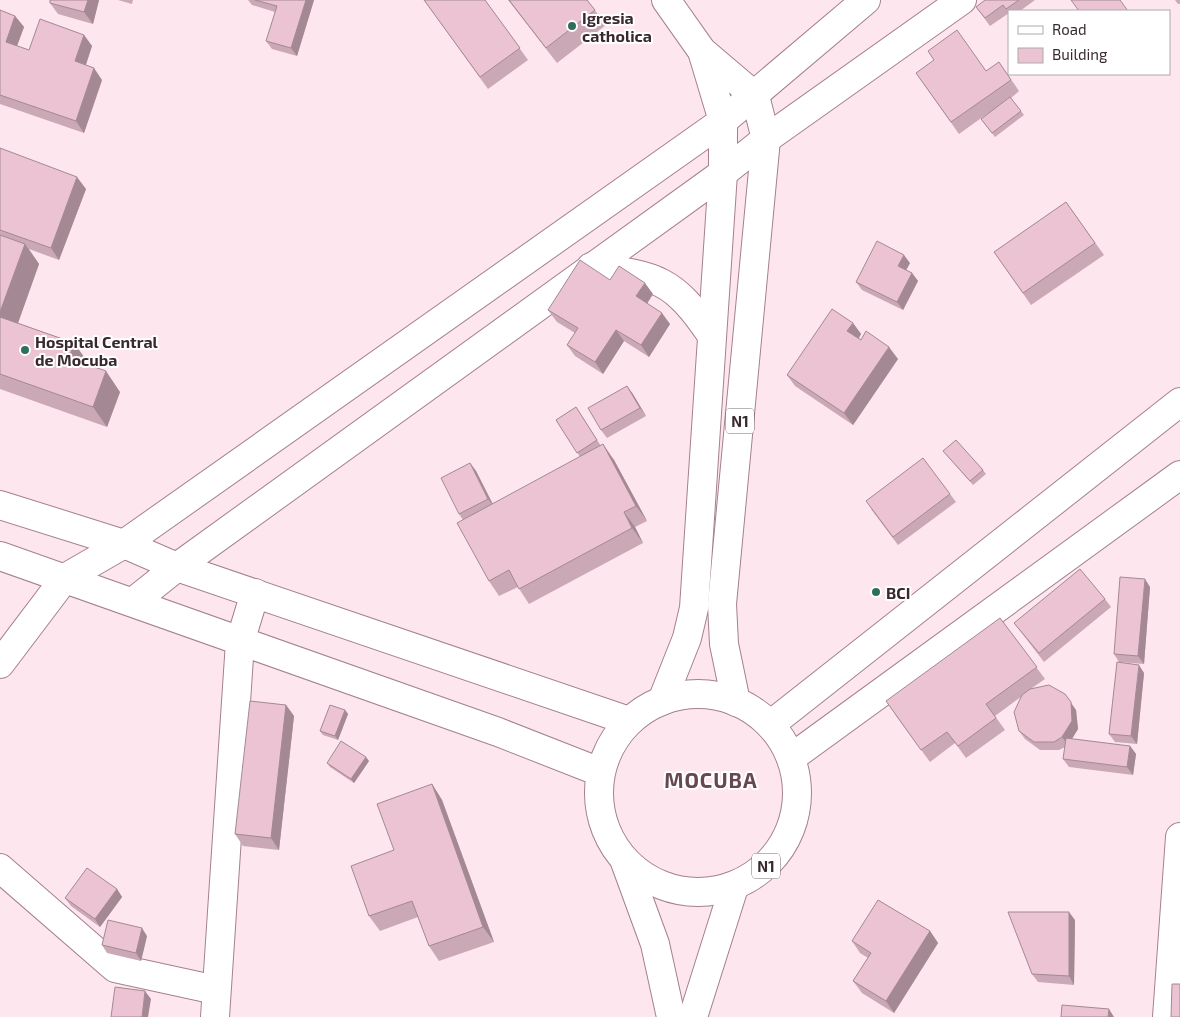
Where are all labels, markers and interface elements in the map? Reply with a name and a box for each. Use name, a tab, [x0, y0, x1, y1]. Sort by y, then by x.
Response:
place label: Igresia catholica	[582, 8, 652, 45]
legend	[1008, 10, 1170, 75]
marker: Igresia catholica	[566, 20, 578, 32]
text: Road	[1052, 20, 1087, 38]
text: Building	[1052, 45, 1108, 63]
place label: Hospital Central de Mocuba	[35, 332, 159, 369]
marker: Hospital Central de Mocuba	[19, 344, 31, 356]
road number: N1	[726, 408, 754, 434]
place label: BCI	[886, 583, 910, 602]
marker: BCI	[870, 586, 882, 598]
district label: MOCUBA	[664, 767, 758, 792]
road number: N1	[752, 854, 780, 878]

